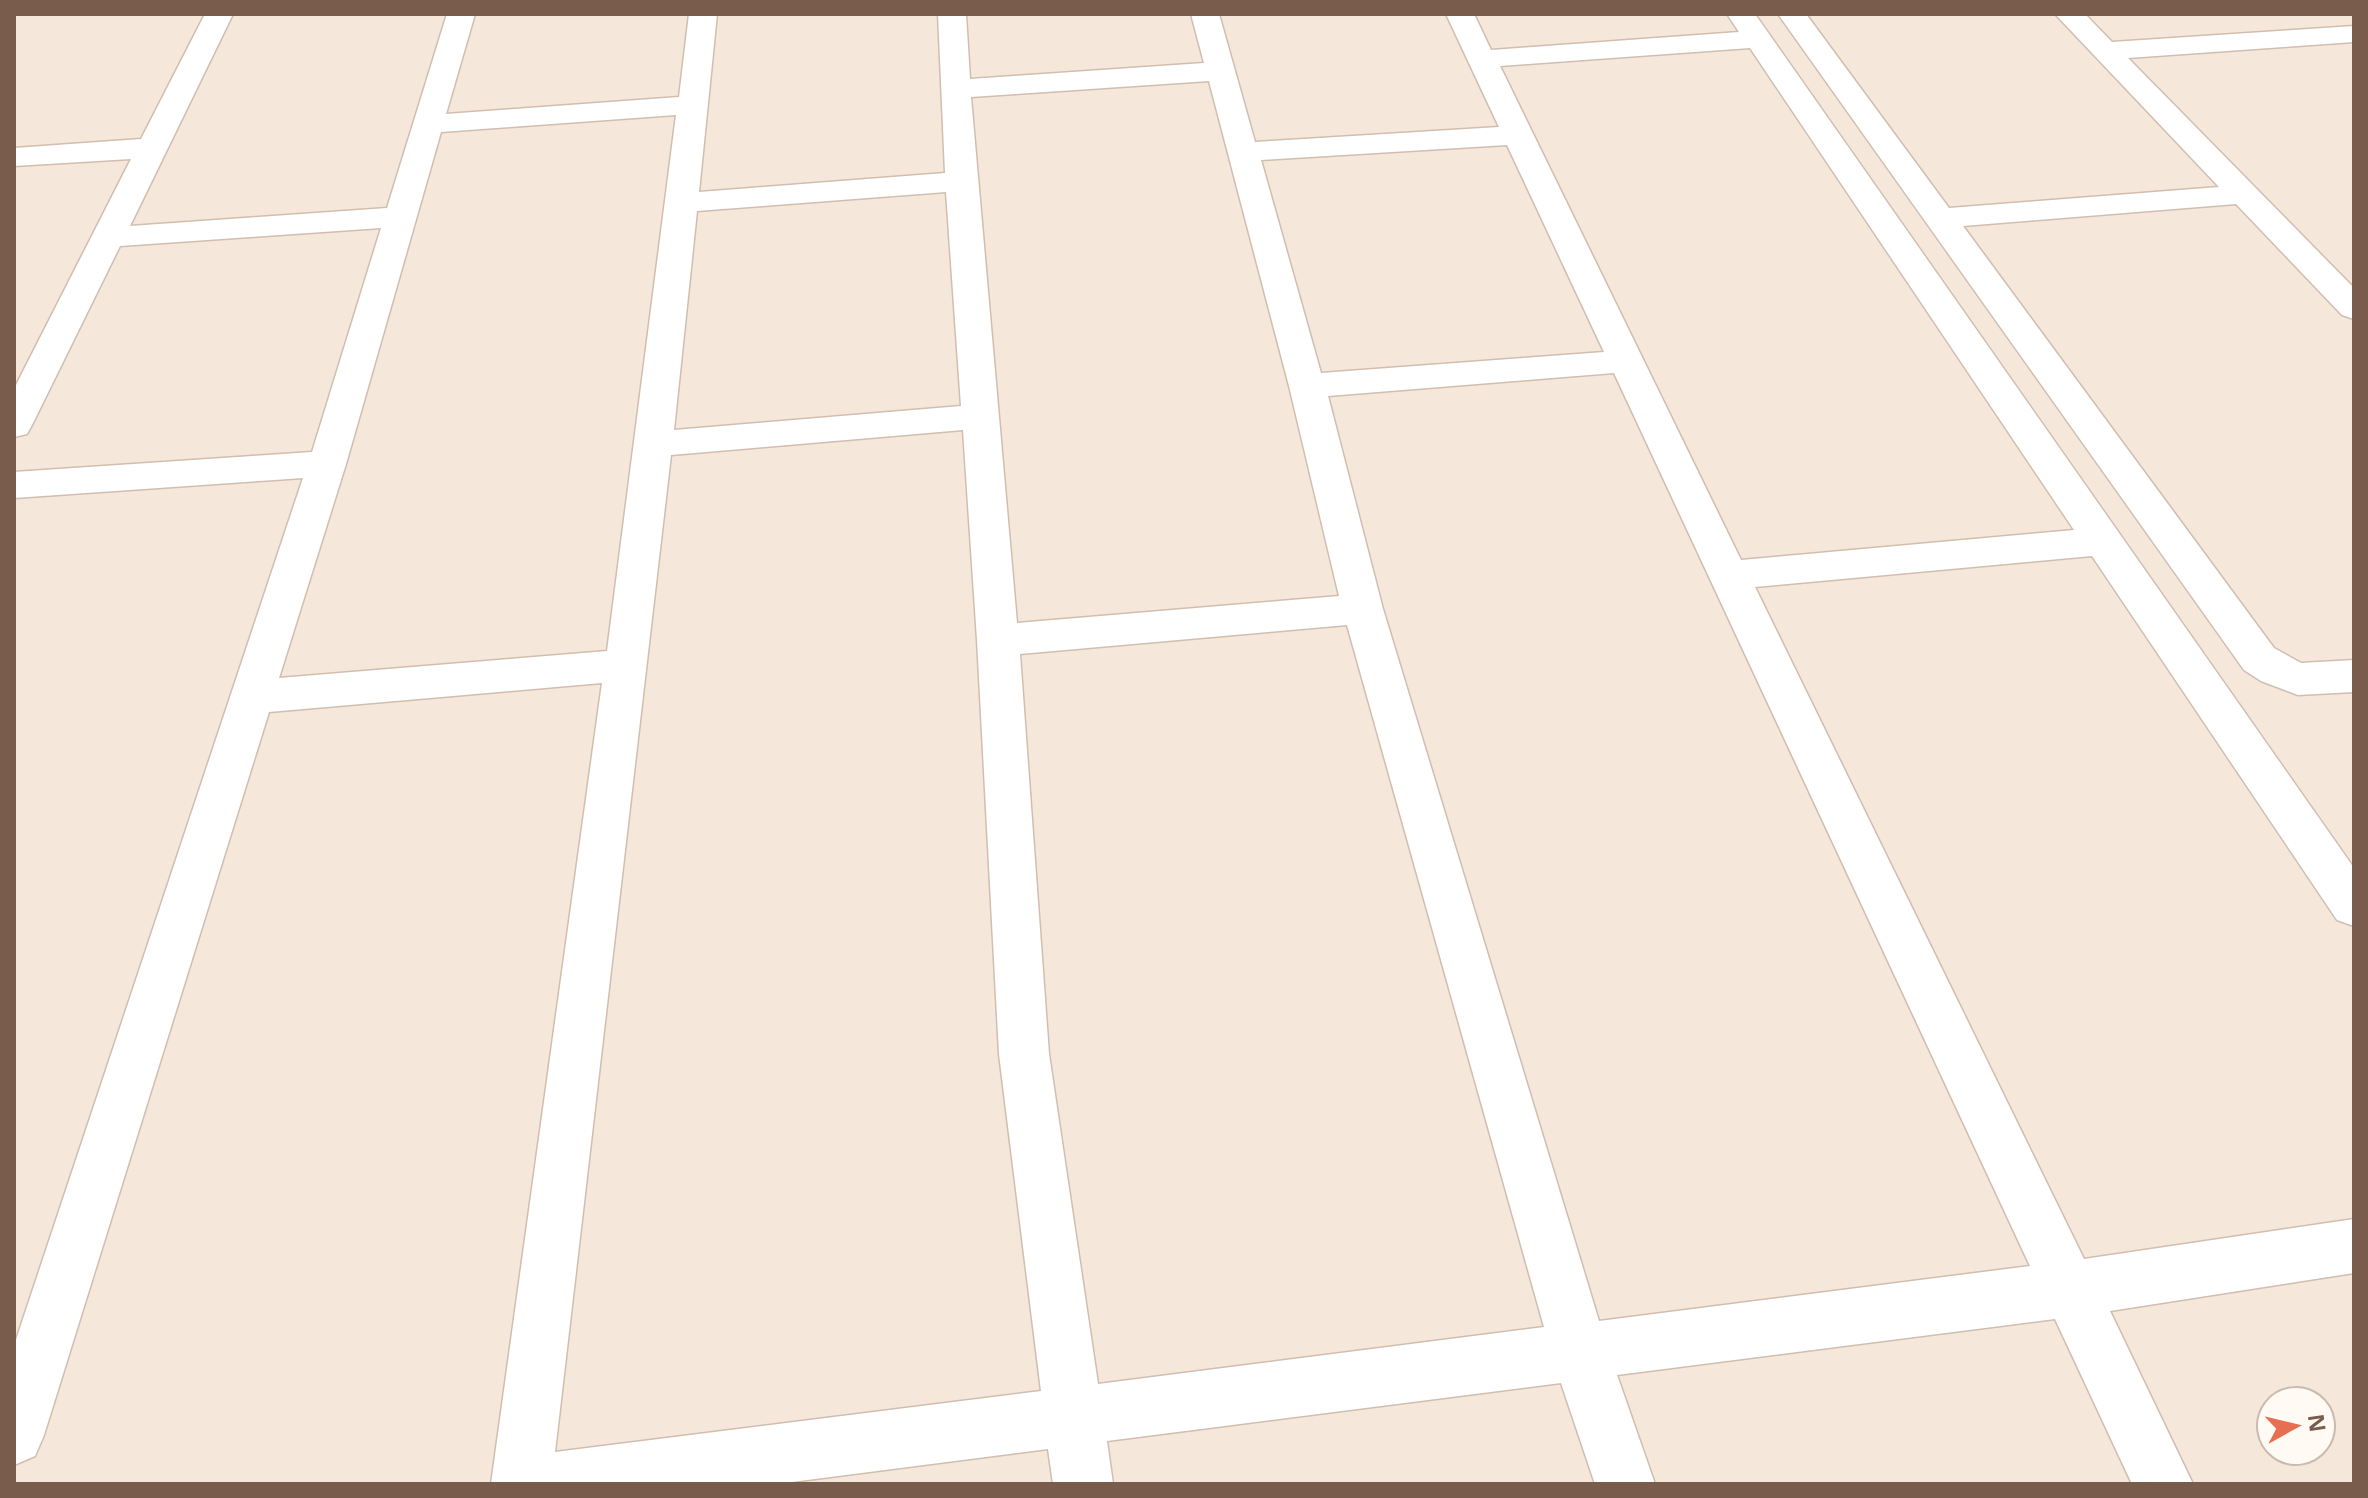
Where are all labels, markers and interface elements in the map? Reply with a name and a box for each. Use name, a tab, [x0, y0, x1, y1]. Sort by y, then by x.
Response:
north arrow	[2256, 1386, 2336, 1466]
text: N	[2302, 1412, 2334, 1434]

